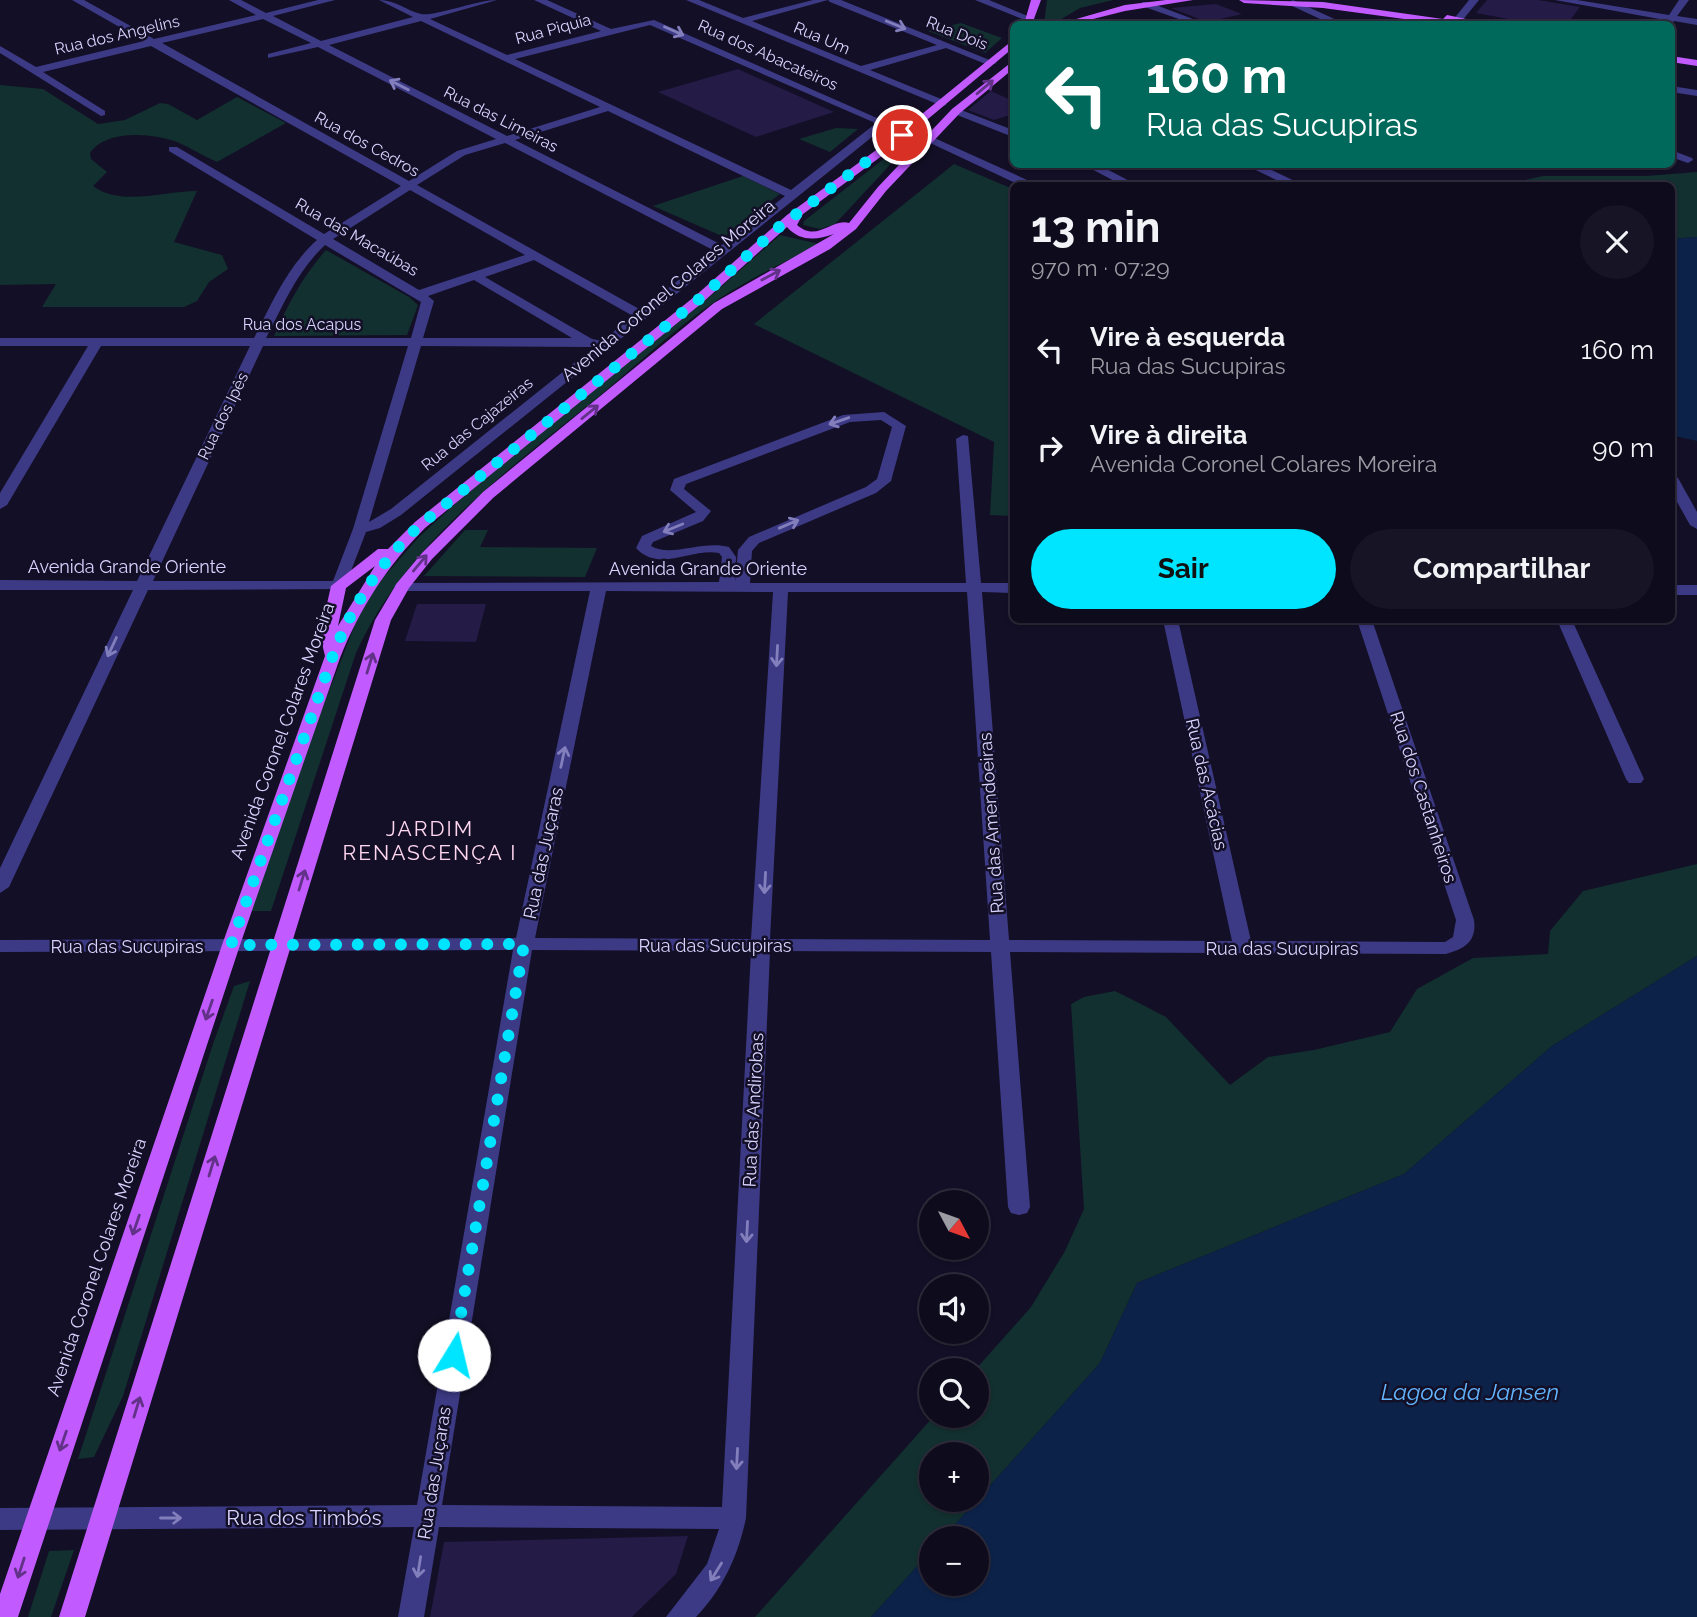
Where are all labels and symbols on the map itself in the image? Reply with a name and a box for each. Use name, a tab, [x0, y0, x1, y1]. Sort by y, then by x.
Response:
street label: Rua Piquia	[513, 10, 593, 48]
street label: Rua dos Angelins	[53, 11, 182, 59]
street label: Rua Dois	[923, 12, 991, 54]
street label: Rua dos Abacateiros	[695, 16, 841, 94]
street label: Rua Um	[791, 18, 853, 58]
one-way arrow	[885, 20, 907, 33]
one-way arrow	[662, 25, 684, 38]
one-way arrow	[389, 77, 410, 91]
one-way arrow	[975, 80, 993, 95]
street label: Rua das Limeiras	[441, 82, 561, 156]
pin	[872, 105, 932, 165]
street label: Rua dos Cedros	[311, 107, 423, 181]
street label: Rua das Macaúbas	[292, 194, 422, 280]
street label: Avenida Coronel Colares Moreira	[557, 195, 779, 385]
one-way arrow	[760, 268, 781, 282]
street label: Rua dos Acapus	[243, 315, 362, 334]
street label: Rua dos Ipês	[194, 369, 252, 463]
street label: Rua das Cajazeiras	[418, 373, 537, 475]
one-way arrow	[580, 404, 598, 420]
one-way arrow	[829, 416, 851, 428]
one-way arrow	[777, 517, 799, 530]
one-way arrow	[663, 522, 684, 535]
one-way arrow	[413, 555, 428, 573]
street label: Avenida Grande Oriente	[28, 556, 227, 577]
street label: Avenida Grande Oriente	[609, 558, 808, 579]
street label: Avenida Coronel Colares Moreira	[226, 600, 338, 862]
one-way arrow	[105, 636, 118, 657]
one-way arrow	[771, 644, 784, 667]
one-way arrow	[364, 652, 377, 674]
street label: Rua dos Castanheiros	[1386, 708, 1462, 886]
street label: Rua das Acácias	[1182, 716, 1232, 852]
street label: Rua das Amendoeiras	[974, 731, 1008, 914]
one-way arrow	[556, 746, 570, 769]
street label: Rua das Juçaras	[519, 785, 567, 921]
district label: JARDIM RENASCENÇA I	[342, 816, 518, 865]
one-way arrow	[296, 869, 309, 891]
one-way arrow	[759, 871, 772, 894]
street label: Rua das Sucupiras	[638, 935, 792, 956]
street label: Rua das Sucupiras	[50, 936, 204, 957]
street label: Rua das Sucupiras	[1205, 938, 1359, 959]
one-way arrow	[202, 998, 214, 1020]
street label: Rua das Andirobas	[738, 1032, 768, 1188]
street label: Avenida Coronel Colares Moreira	[42, 1135, 150, 1399]
one-way arrow	[207, 1155, 220, 1177]
north arrow	[919, 1190, 989, 1260]
one-way arrow	[129, 1214, 141, 1236]
one-way arrow	[740, 1220, 753, 1243]
position arrow	[417, 1318, 491, 1392]
water label: Lagoa da Jansen	[1381, 1378, 1559, 1405]
one-way arrow	[132, 1396, 145, 1418]
street label: Rua das Juçaras	[413, 1405, 455, 1541]
one-way arrow	[56, 1429, 68, 1451]
one-way arrow	[730, 1448, 743, 1471]
street label: Rua dos Timbós	[226, 1505, 382, 1530]
one-way arrow	[159, 1511, 182, 1525]
one-way arrow	[412, 1555, 425, 1577]
one-way arrow	[14, 1557, 27, 1579]
one-way arrow	[709, 1562, 723, 1582]

